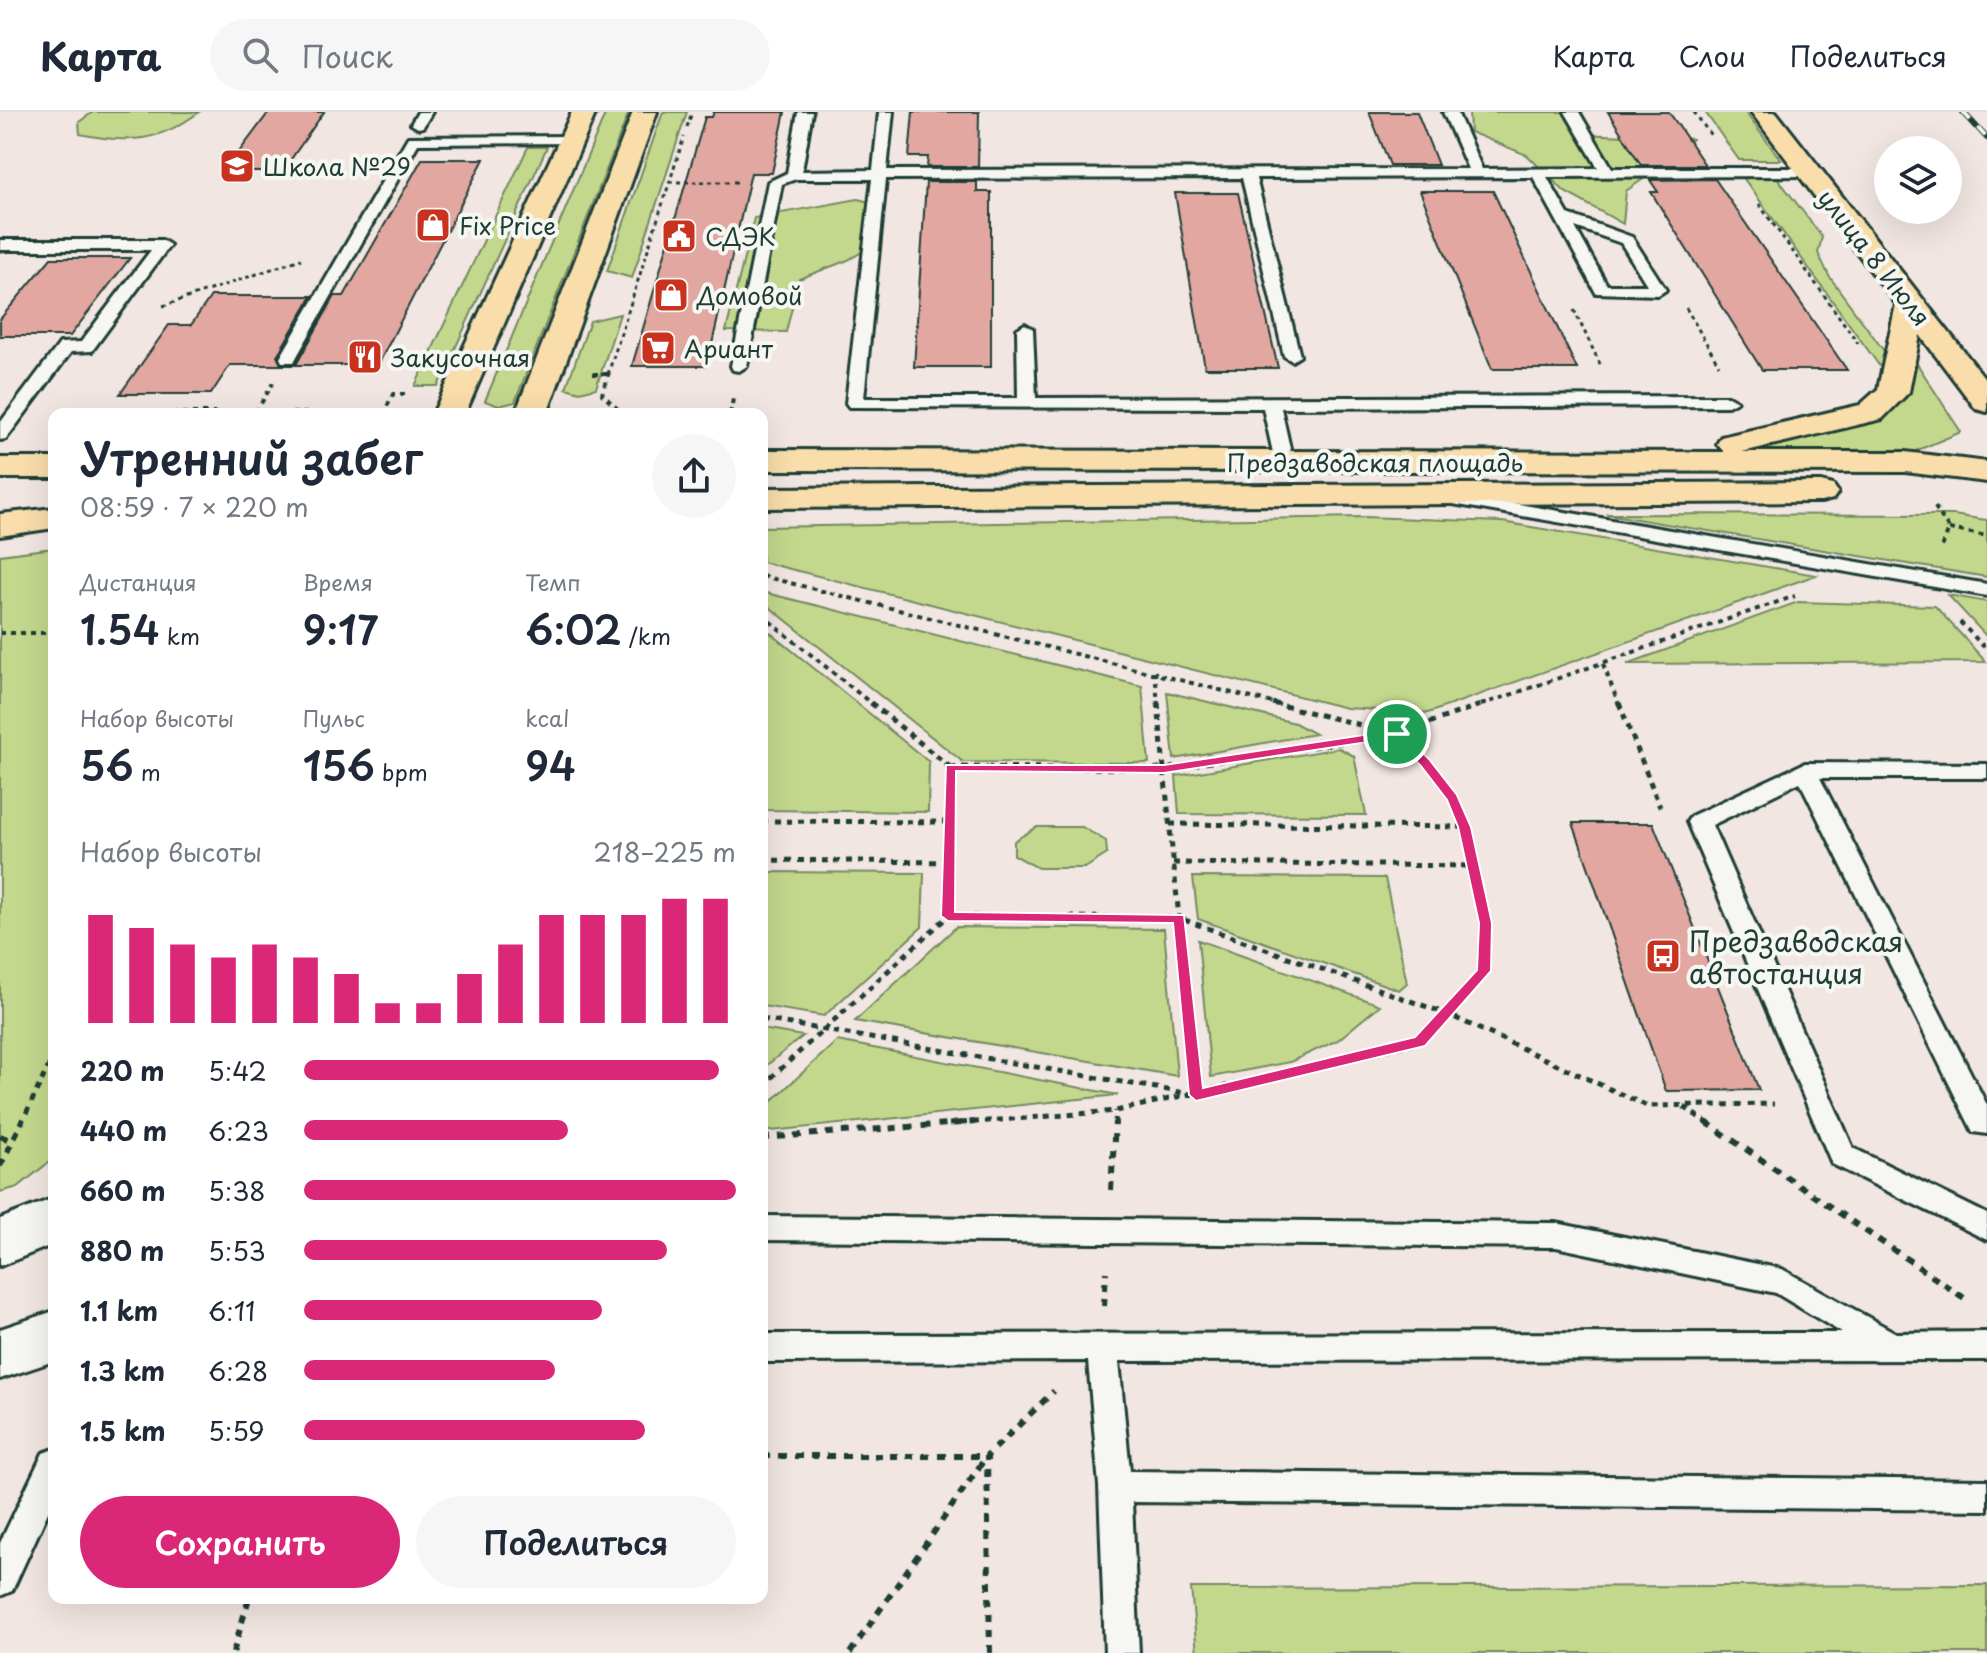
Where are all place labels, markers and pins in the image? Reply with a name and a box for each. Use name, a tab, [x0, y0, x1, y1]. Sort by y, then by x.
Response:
school or university icon: Школа №29	[218, 147, 256, 185]
place label: Школа №29	[263, 148, 411, 184]
shop icon: Fix Price	[414, 206, 452, 244]
place label: Fix Price	[459, 207, 556, 243]
public building icon: СДЭК	[660, 217, 698, 255]
place label: СДЭК	[705, 218, 775, 254]
shop icon: Домовой	[652, 276, 690, 314]
place label: Домовой	[696, 277, 802, 313]
supermarket icon: Ариант	[639, 329, 677, 367]
place label: Ариант	[684, 330, 773, 366]
restaurant icon: Закусочная	[346, 338, 384, 376]
place label: Закусочная	[391, 339, 530, 375]
pin	[1363, 700, 1431, 768]
place label: Предзаводская автостанция	[1689, 919, 1903, 994]
bus stop icon: Предзаводская автостанция	[1644, 937, 1682, 975]

